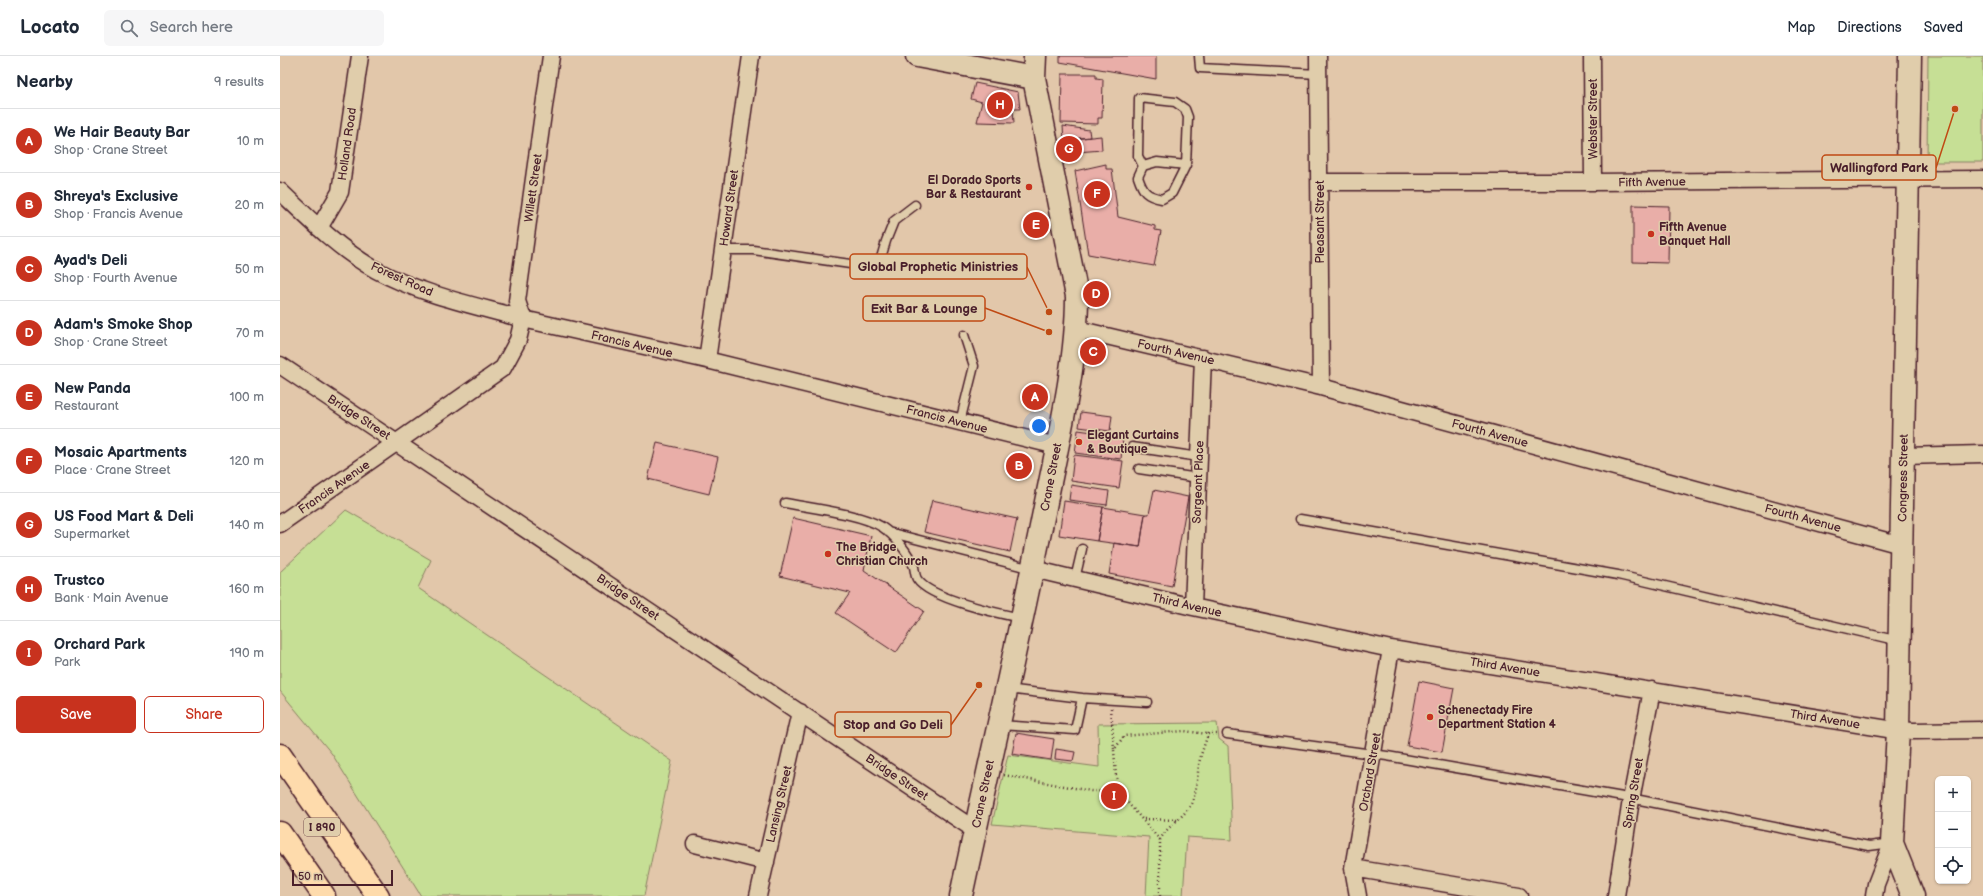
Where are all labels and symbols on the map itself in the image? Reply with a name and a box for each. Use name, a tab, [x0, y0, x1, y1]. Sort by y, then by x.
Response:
street label: Webster Street	[1586, 78, 1601, 159]
pin: H	[987, 90, 1013, 120]
street label: Holland Road	[335, 106, 360, 182]
pin: G	[1056, 134, 1082, 164]
street label: Willett Street	[521, 153, 546, 223]
callout: Wallingford Park	[1822, 155, 1936, 180]
text: Wallingford Park	[1830, 160, 1928, 176]
street label: Howard Street	[717, 168, 742, 247]
place label: El Dorado Sports Bar & Restaurant	[926, 173, 1021, 202]
street label: Fifth Avenue	[1618, 174, 1686, 191]
pin: F	[1084, 179, 1110, 209]
street label: Pleasant Street	[1313, 180, 1328, 264]
marker: El Dorado Sports Bar & Restaurant	[1024, 182, 1034, 192]
pin: E	[1023, 210, 1049, 240]
place label: Fifth Avenue Banquet Hall	[1659, 220, 1731, 249]
marker: Fifth Avenue Banquet Hall	[1646, 229, 1656, 239]
callout: Global Prophetic Ministries	[850, 254, 1027, 279]
street label: Forest Road	[368, 259, 435, 300]
text: Global Prophetic Ministries	[858, 259, 1018, 275]
pin: D	[1083, 279, 1109, 309]
callout: Exit Bar & Lounge	[863, 296, 985, 321]
text: Exit Bar & Lounge	[871, 301, 978, 317]
street label: Francis Avenue	[590, 328, 674, 361]
street label: Fourth Avenue	[1136, 336, 1216, 369]
pin: C	[1080, 337, 1106, 367]
pin: A	[1022, 382, 1048, 412]
street label: Bridge Street	[324, 391, 393, 444]
street label: Francis Avenue	[905, 402, 989, 437]
your location	[1029, 416, 1049, 436]
street label: Fourth Avenue	[1450, 416, 1530, 451]
place label: Elegant Curtains & Boutique	[1087, 428, 1179, 457]
street label: Congress Street	[1895, 434, 1912, 522]
marker: Elegant Curtains & Boutique	[1074, 437, 1084, 447]
street label: Sargeant Place	[1190, 440, 1207, 524]
street label: Crane Street	[1038, 441, 1066, 513]
pin: B	[1006, 451, 1032, 481]
street label: Francis Avenue	[296, 457, 373, 517]
street label: Fourth Avenue	[1763, 501, 1843, 536]
place label: The Bridge Christian Church	[836, 540, 928, 569]
marker: The Bridge Christian Church	[823, 549, 833, 559]
street label: Bridge Street	[594, 571, 662, 624]
street label: Third Avenue	[1151, 590, 1223, 621]
street label: Third Avenue	[1469, 655, 1541, 680]
place label: Schenectady Fire Department Station 4	[1438, 703, 1556, 732]
street label: Third Avenue	[1789, 707, 1861, 732]
callout: Stop and Go Deli	[835, 712, 951, 737]
marker: Schenectady Fire Department Station 4	[1425, 712, 1435, 722]
text: Stop and Go Deli	[843, 717, 943, 733]
street label: Orchard Street	[1356, 731, 1385, 813]
street label: Bridge Street	[863, 751, 931, 804]
street label: Spring Street	[1620, 757, 1647, 829]
street label: Crane Street	[969, 758, 998, 830]
street label: Lansing Street	[763, 764, 796, 844]
pin: I	[1101, 781, 1127, 811]
road number: I 890	[304, 818, 340, 836]
scale bar	[292, 868, 393, 887]

